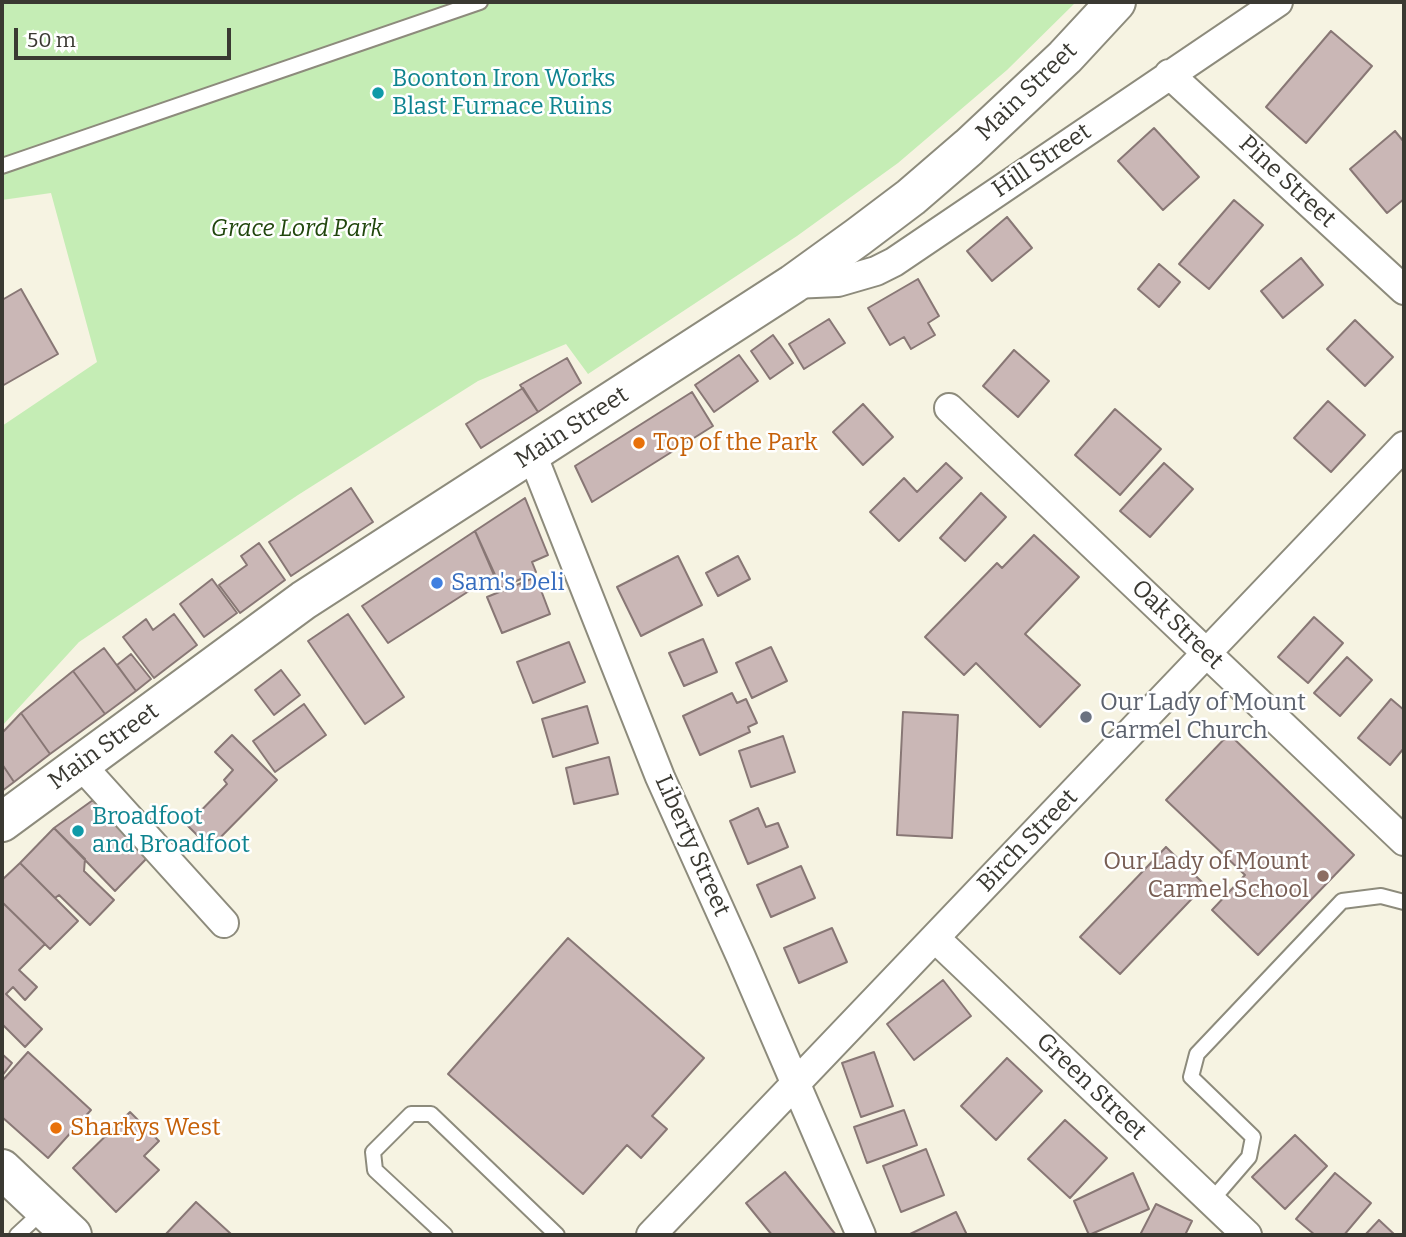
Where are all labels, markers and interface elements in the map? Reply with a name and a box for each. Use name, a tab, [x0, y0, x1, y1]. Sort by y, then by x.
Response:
scale bar	[18, 14, 234, 58]
text: 50 m	[27, 27, 76, 53]
street label: Main Street	[971, 37, 1083, 147]
place label: Boonton Iron Works Blast Furnace Ruins	[392, 65, 616, 121]
marker: Boonton Iron Works Blast Furnace Ruins	[370, 85, 386, 101]
street label: Hill Street	[987, 118, 1097, 204]
street label: Pine Street	[1233, 130, 1341, 234]
park label: Grace Lord Park	[211, 215, 383, 243]
street label: Main Street	[510, 381, 634, 475]
place label: Top of the Park	[653, 429, 818, 457]
marker: Top of the Park	[631, 435, 647, 451]
place label: Sam's Deli	[451, 569, 565, 597]
street label: Oak Street	[1125, 574, 1229, 676]
marker: Sam's Deli	[429, 575, 445, 591]
place label: Our Lady of Mount Carmel Church	[1100, 689, 1306, 745]
street label: Main Street	[43, 697, 165, 797]
marker: Our Lady of Mount Carmel Church	[1078, 709, 1094, 725]
street label: Liberty Street	[648, 771, 736, 921]
street label: Birch Street	[972, 784, 1084, 898]
place label: Broadfoot and Broadfoot	[92, 803, 250, 859]
marker: Broadfoot and Broadfoot	[70, 823, 86, 839]
place label: Our Lady of Mount Carmel School	[1103, 848, 1309, 904]
marker: Our Lady of Mount Carmel School	[1315, 868, 1331, 884]
street label: Green Street	[1030, 1027, 1152, 1147]
place label: Sharkys West	[70, 1114, 221, 1142]
marker: Sharkys West	[48, 1120, 64, 1136]

